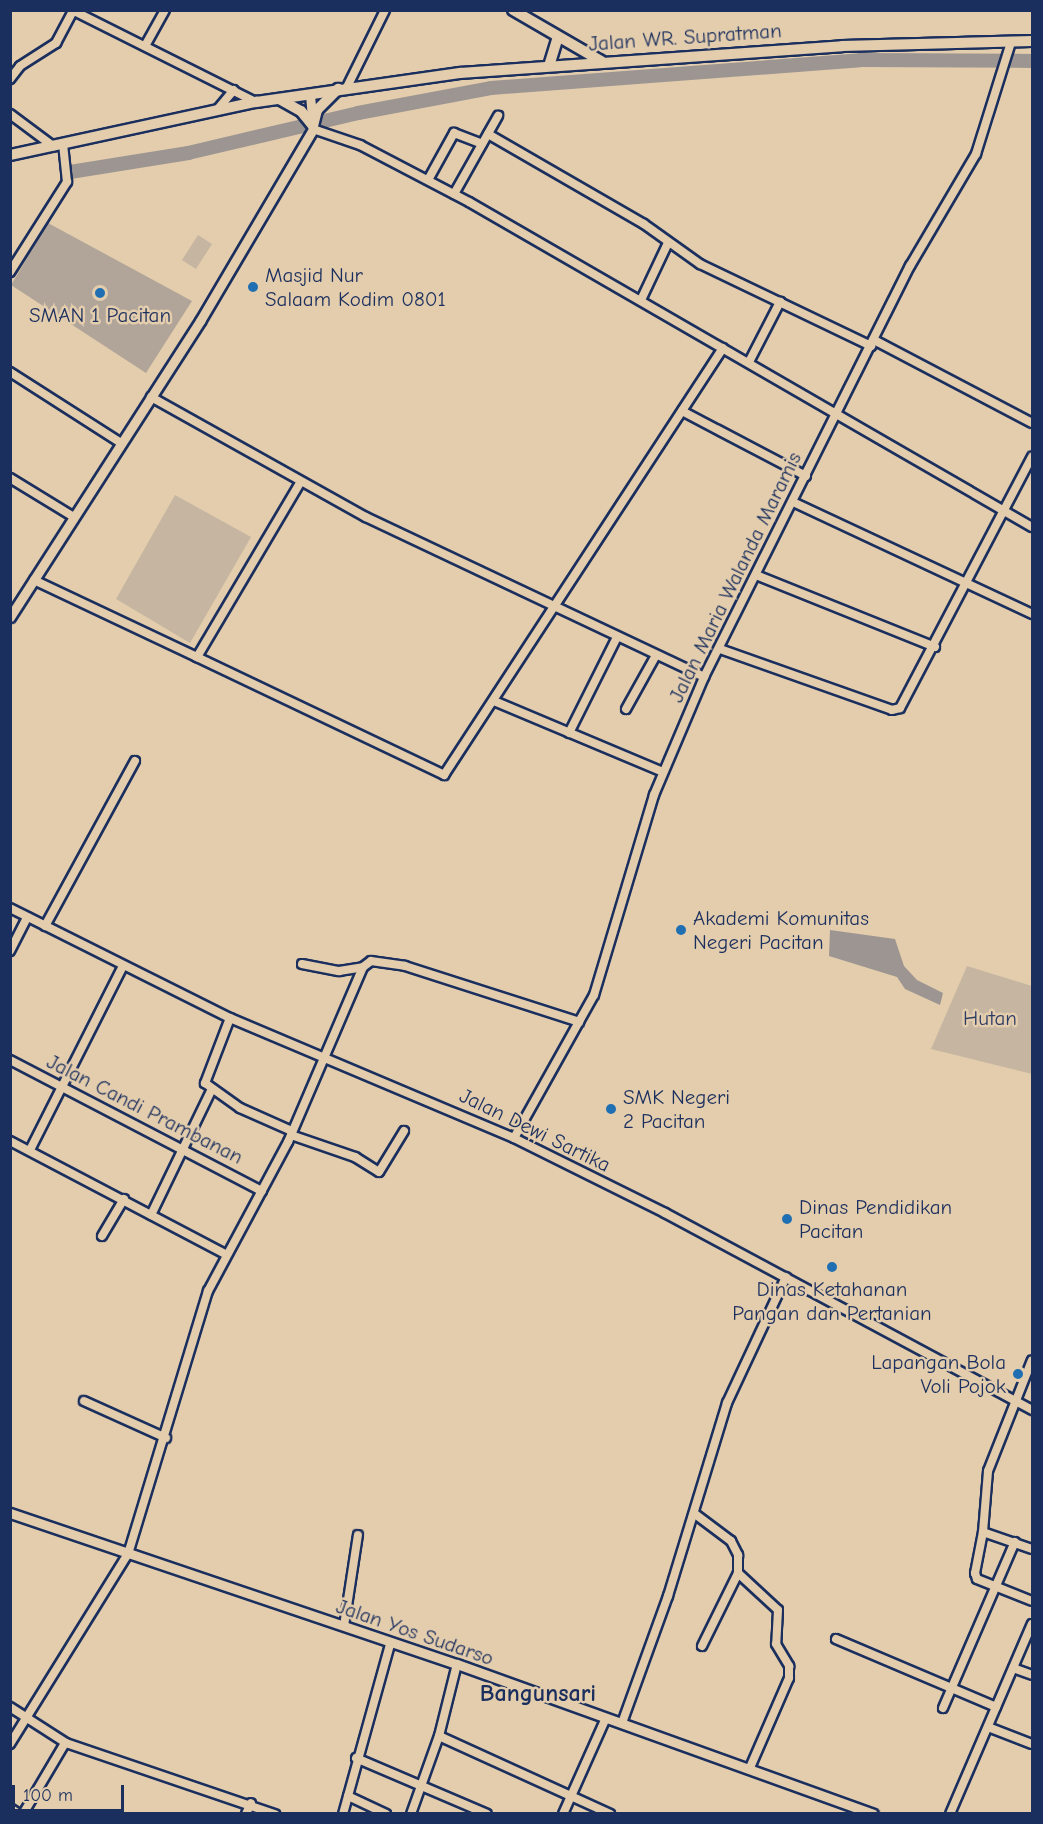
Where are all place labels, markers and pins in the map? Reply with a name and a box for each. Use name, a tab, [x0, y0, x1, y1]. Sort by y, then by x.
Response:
place label: Masjid Nur Salaam Kodim 0801	[265, 262, 446, 312]
marker: Masjid Nur Salaam Kodim 0801	[246, 280, 260, 294]
marker: SMAN 1 Pacitan	[93, 286, 107, 300]
place label: SMAN 1 Pacitan	[29, 302, 171, 328]
place label: Akademi Komunitas Negeri Pacitan	[693, 905, 869, 955]
marker: Akademi Komunitas Negeri Pacitan	[674, 923, 688, 937]
place label: SMK Negeri 2 Pacitan	[623, 1084, 730, 1134]
marker: SMK Negeri 2 Pacitan	[604, 1102, 618, 1116]
place label: Dinas Pendidikan Pacitan	[799, 1194, 952, 1244]
marker: Dinas Pendidikan Pacitan	[780, 1212, 794, 1226]
marker: Dinas Ketahanan Pangan dan Pertanian	[825, 1260, 839, 1274]
place label: Dinas Ketahanan Pangan dan Pertanian	[732, 1276, 932, 1326]
place label: Lapangan Bola Voli Pojok	[871, 1349, 1006, 1399]
marker: Lapangan Bola Voli Pojok	[1011, 1367, 1025, 1381]

